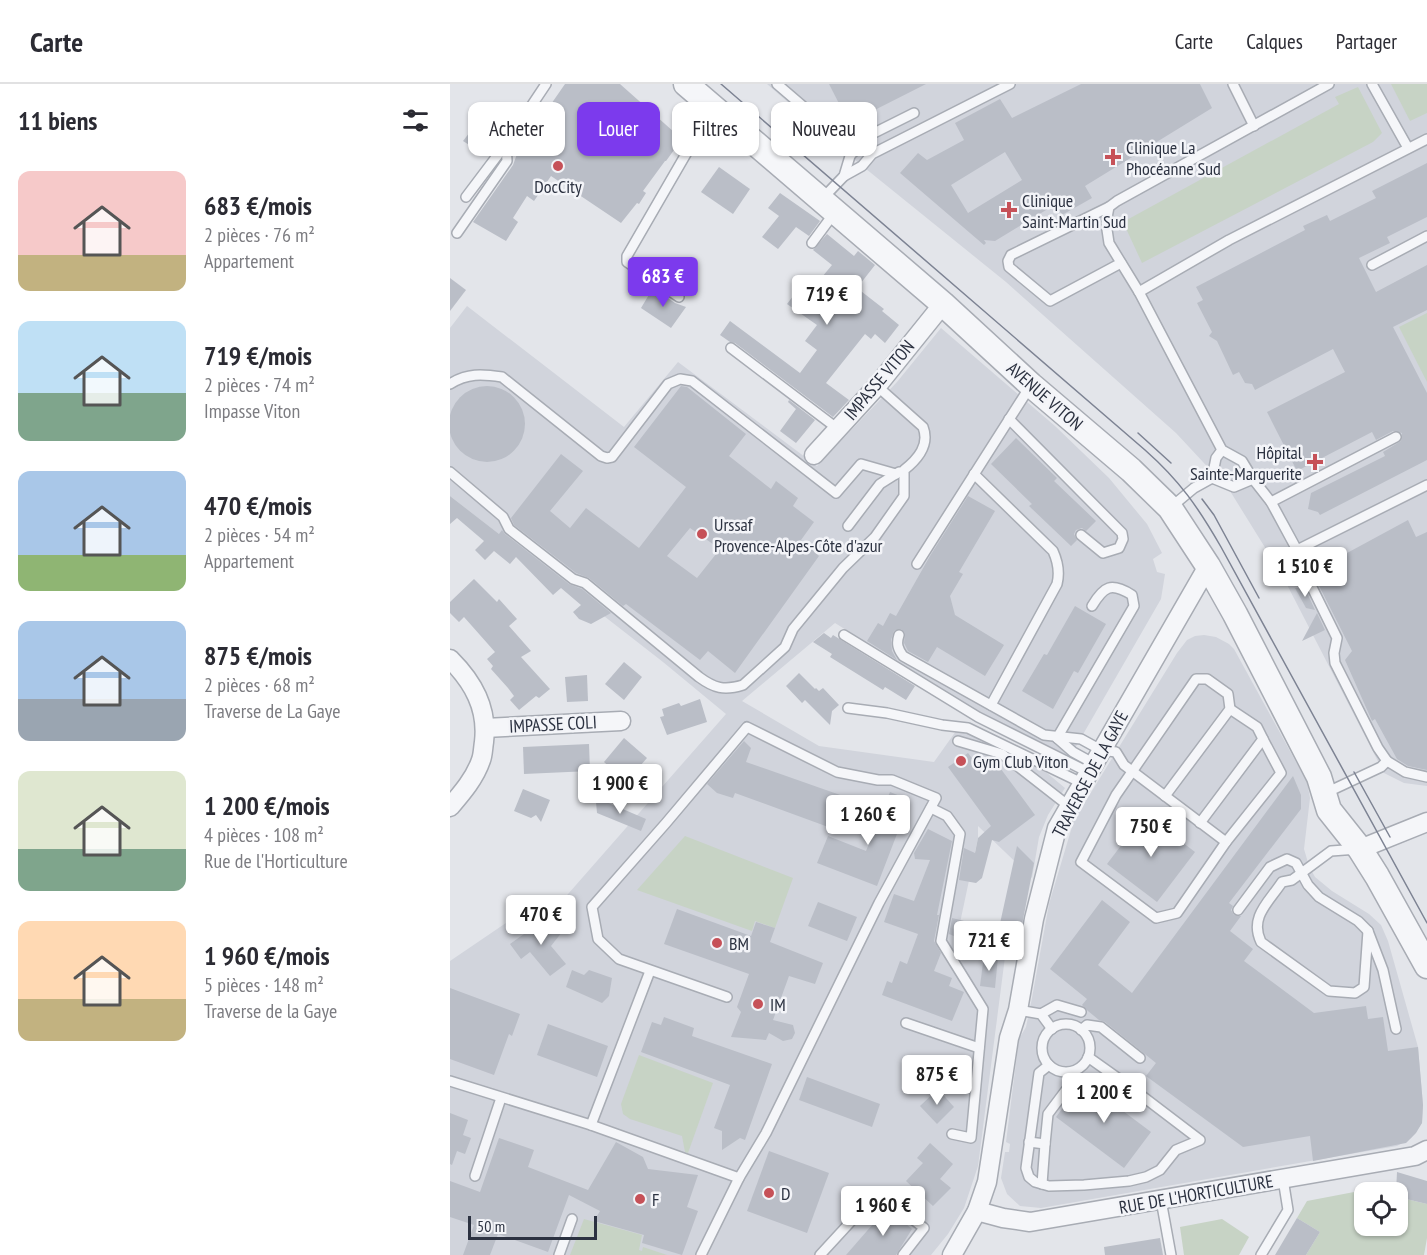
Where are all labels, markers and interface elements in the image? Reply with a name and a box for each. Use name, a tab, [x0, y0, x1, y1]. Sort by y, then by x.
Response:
text: Carte	[30, 23, 83, 60]
text: Carte	[1175, 28, 1213, 55]
text: Calques	[1246, 28, 1303, 55]
text: Partager	[1336, 28, 1397, 55]
chip: Acheter	[468, 102, 565, 156]
chip: Louer	[577, 102, 660, 156]
chip: Filtres	[672, 102, 759, 156]
chip: Nouveau	[771, 102, 877, 156]
text: 11 biens	[18, 104, 97, 137]
icon: filters	[399, 104, 432, 137]
place label: Clinique La Phocéanne Sud	[1126, 136, 1221, 180]
marker: Clinique La Phocéanne Sud	[1104, 148, 1122, 166]
marker: DocCity	[551, 159, 565, 173]
place label: DocCity	[534, 175, 582, 198]
text: 683 €/mois	[204, 189, 312, 222]
place label: Clinique Saint-Martin Sud	[1022, 189, 1126, 233]
icon: home	[66, 195, 138, 267]
marker: Clinique Saint-Martin Sud	[1000, 201, 1018, 219]
text: 2 pièces · 76 m²	[204, 222, 315, 248]
text: Appartement	[204, 248, 294, 274]
pin: 683 €	[621, 257, 705, 308]
text: 683 €	[642, 263, 684, 289]
pin: 719 €	[785, 275, 869, 326]
text: 719 €	[806, 281, 848, 307]
street label: IMPASSE VITON	[839, 335, 919, 425]
text: 719 €/mois	[204, 339, 312, 372]
icon: home	[66, 345, 138, 417]
street label: AVENUE VITON	[1002, 357, 1088, 435]
text: 2 pièces · 74 m²	[204, 372, 315, 398]
text: Impasse Viton	[204, 398, 300, 424]
place label: Hôpital Sainte-Marguerite	[1190, 441, 1303, 485]
marker: Hôpital Sainte-Marguerite	[1306, 453, 1324, 471]
text: 470 €/mois	[204, 489, 312, 522]
icon: home	[66, 495, 138, 567]
place label: Urssaf Provence-Alpes-Côte d'azur	[714, 513, 883, 557]
text: 2 pièces · 54 m²	[204, 522, 315, 548]
marker: Urssaf Provence-Alpes-Côte d'azur	[695, 527, 709, 541]
pin: 1 510 €	[1250, 547, 1360, 598]
text: Appartement	[204, 548, 294, 574]
text: 1 510 €	[1277, 553, 1333, 579]
text: 875 €/mois	[204, 639, 312, 672]
icon: home	[66, 645, 138, 717]
text: 2 pièces · 68 m²	[204, 672, 315, 698]
text: Traverse de La Gaye	[204, 698, 341, 724]
street label: TRAVERSE DE LA GAYE	[1047, 707, 1133, 841]
street label: IMPASSE COLI	[509, 710, 597, 738]
place label: Gym Club Viton	[973, 750, 1068, 773]
marker: Gym Club Viton	[954, 754, 968, 768]
pin: 1 900 €	[565, 764, 675, 815]
text: 1 900 €	[592, 770, 648, 796]
text: 1 200 €/mois	[204, 789, 330, 822]
icon: home	[66, 795, 138, 867]
pin: 1 260 €	[813, 795, 923, 846]
text: 1 260 €	[840, 801, 896, 827]
pin: 750 €	[1109, 807, 1193, 858]
text: 750 €	[1130, 813, 1172, 839]
text: 4 pièces · 108 m²	[204, 822, 324, 848]
text: Rue de l'Horticulture	[204, 848, 348, 874]
pin: 470 €	[499, 895, 583, 946]
text: 470 €	[520, 901, 562, 927]
pin: 721 €	[947, 921, 1031, 972]
text: 721 €	[968, 927, 1010, 953]
place label: BM	[729, 932, 749, 955]
marker: BM	[710, 936, 724, 950]
text: 1 960 €/mois	[204, 939, 330, 972]
icon: home	[66, 945, 138, 1017]
text: 5 pièces · 148 m²	[204, 972, 324, 998]
place label: IM	[770, 993, 786, 1016]
marker: IM	[751, 997, 765, 1011]
text: Traverse de la Gaye	[204, 998, 337, 1024]
pin: 875 €	[895, 1055, 979, 1106]
text: 875 €	[916, 1061, 958, 1087]
pin: 1 200 €	[1049, 1073, 1159, 1124]
text: 1 200 €	[1076, 1079, 1132, 1105]
street label: RUE DE L'HORTICULTURE	[1117, 1169, 1275, 1219]
place label: D	[781, 1182, 790, 1205]
map controls	[1354, 1182, 1408, 1236]
button: locate	[1354, 1182, 1408, 1236]
marker: D	[762, 1186, 776, 1200]
pin: 1 960 €	[828, 1186, 938, 1237]
place label: F	[652, 1188, 659, 1211]
marker: F	[633, 1192, 647, 1206]
text: 1 960 €	[855, 1192, 911, 1218]
scale bar	[468, 1213, 597, 1240]
text: 50 m	[477, 1216, 505, 1236]

